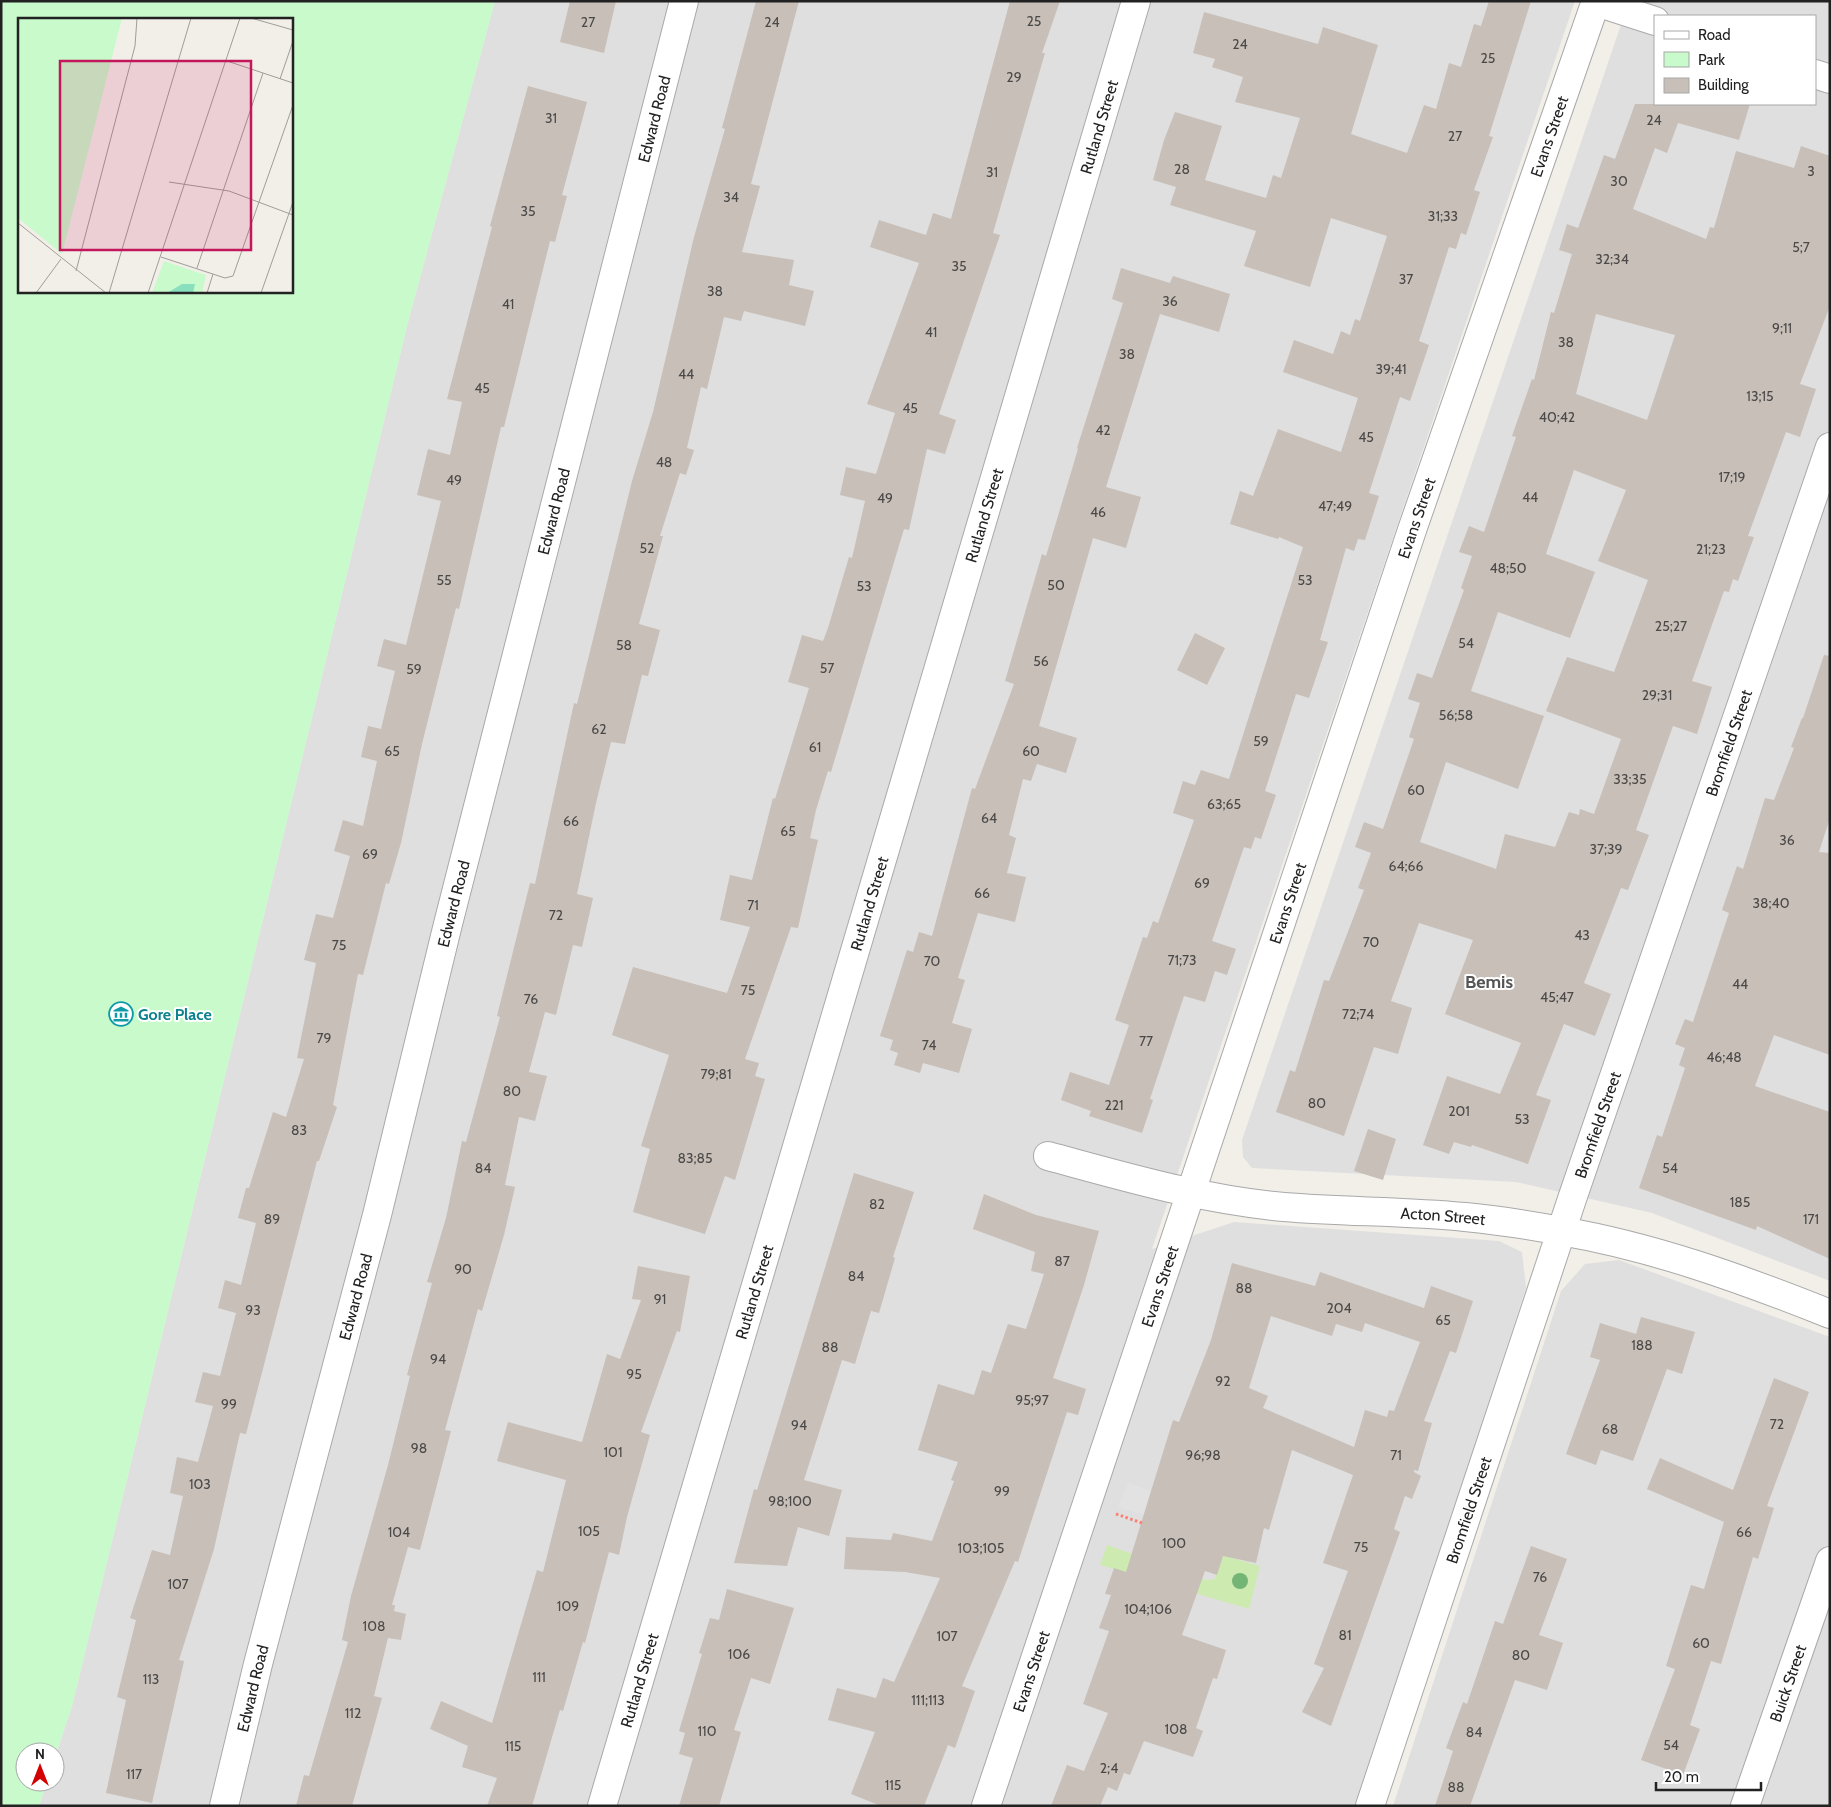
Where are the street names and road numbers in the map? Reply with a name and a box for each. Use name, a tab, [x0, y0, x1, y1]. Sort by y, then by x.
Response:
street label: Edward Road	[634, 74, 675, 164]
street label: Rutland Street	[1076, 77, 1122, 176]
street label: Evans Street	[1527, 93, 1572, 180]
street label: Rutland Street	[961, 465, 1007, 565]
street label: Edward Road	[534, 466, 574, 557]
street label: Evans Street	[1394, 475, 1440, 561]
street label: Bromfield Street	[1702, 687, 1756, 799]
street label: Rutland Street	[847, 854, 893, 953]
street label: Edward Road	[434, 858, 474, 949]
street label: Evans Street	[1266, 860, 1311, 946]
street label: Bromfield Street	[1571, 1069, 1625, 1181]
street label: Acton Street	[1400, 1204, 1487, 1229]
street label: Rutland Street	[732, 1242, 778, 1342]
street label: Evans Street	[1138, 1243, 1183, 1329]
street label: Edward Road	[335, 1251, 376, 1342]
street label: Bromfield Street	[1442, 1454, 1496, 1566]
street label: Evans Street	[1009, 1628, 1054, 1715]
street label: Rutland Street	[617, 1631, 663, 1730]
street label: Buick Street	[1766, 1642, 1810, 1724]
street label: Edward Road	[233, 1643, 273, 1734]

